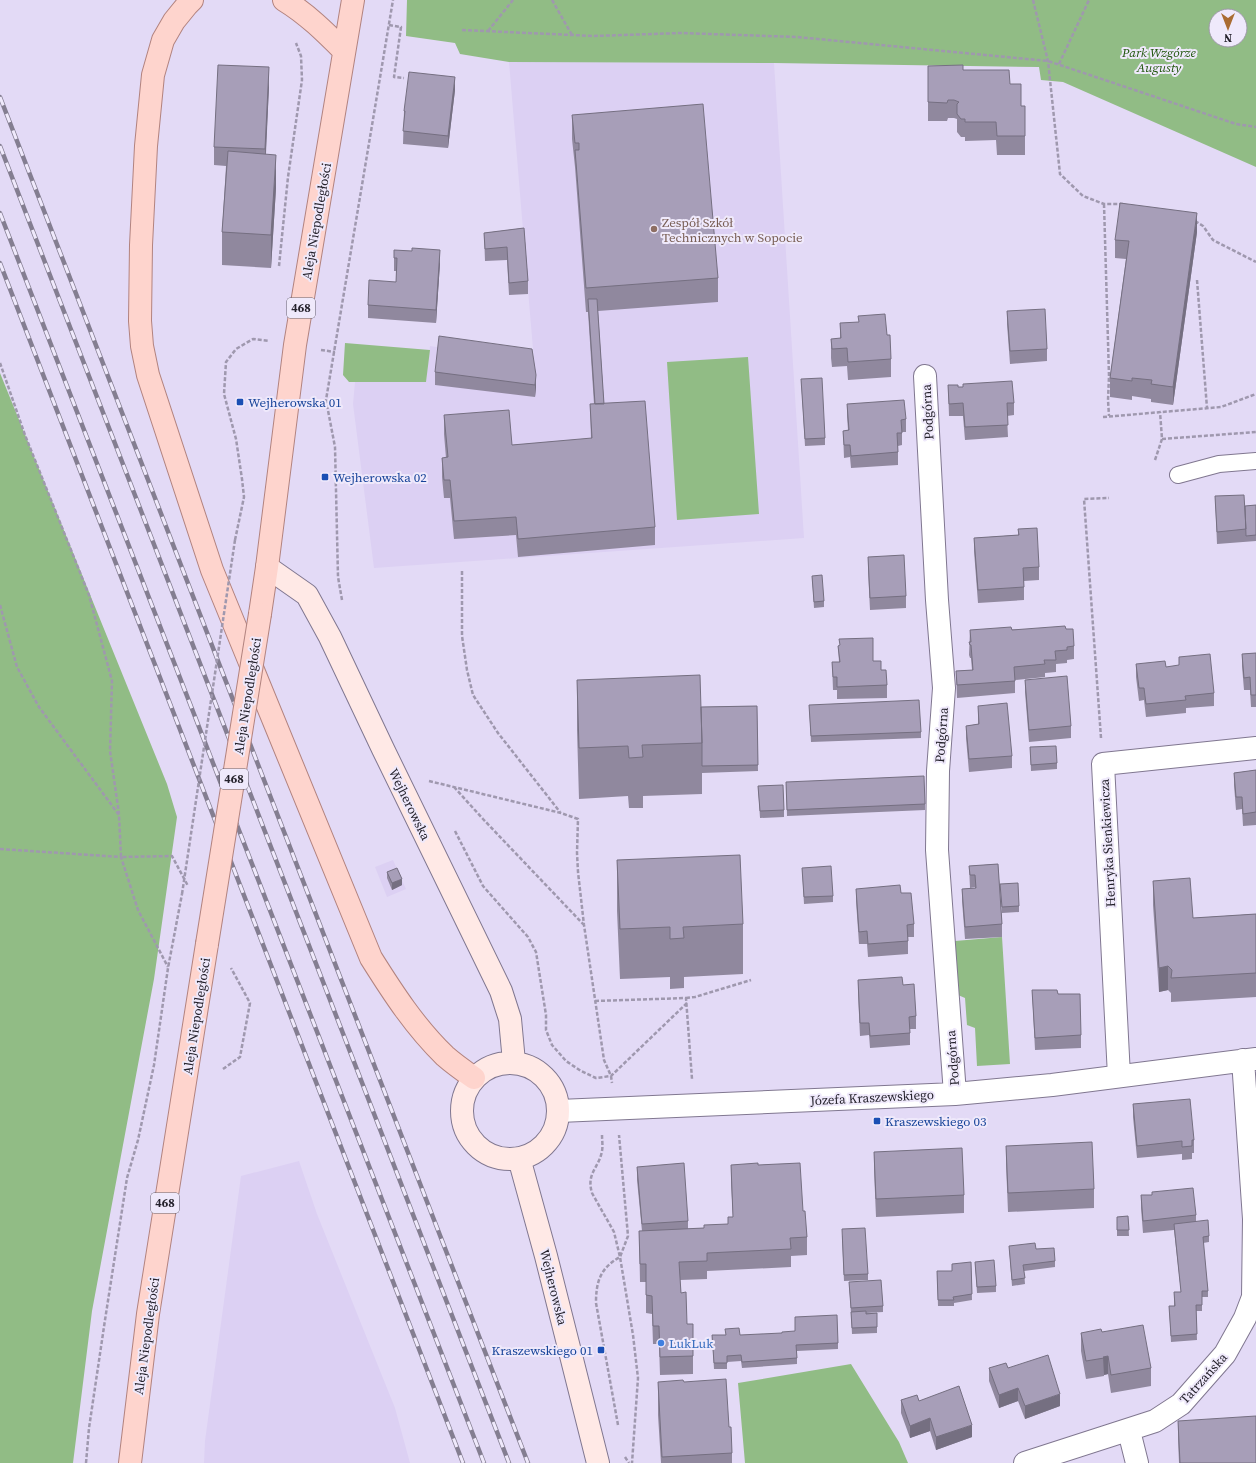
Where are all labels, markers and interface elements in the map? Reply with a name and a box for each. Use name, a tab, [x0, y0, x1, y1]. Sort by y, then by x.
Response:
north arrow	[1208, 8, 1248, 48]
text: N	[1224, 30, 1232, 45]
park label: Park Wzgórze Augusty	[1121, 44, 1197, 76]
street label: Aleja Niepodległości	[298, 161, 335, 281]
place label: Zespół Szkół Technicznych w Sopocie	[662, 214, 803, 246]
marker: Zespół Szkół Technicznych w Sopocie	[649, 224, 659, 234]
road number: 468	[287, 298, 315, 318]
street label: Podgórna	[918, 383, 937, 440]
place label: Wejherowska 01	[248, 394, 342, 411]
marker: Wejherowska 01	[235, 397, 245, 407]
place label: Wejherowska 02	[333, 469, 427, 486]
marker: Wejherowska 02	[320, 472, 330, 482]
street label: Aleja Niepodległości	[230, 636, 265, 756]
street label: Podgórna	[931, 706, 952, 763]
street label: Wejherowska	[385, 766, 434, 843]
road number: 468	[220, 769, 248, 789]
street label: Henryka Sienkiewicza	[1096, 778, 1119, 908]
street label: Aleja Niepodległości	[179, 956, 214, 1076]
street label: Podgórna	[942, 1029, 963, 1086]
street label: Józefa Kraszewskiego	[809, 1086, 934, 1109]
place label: Kraszewskiego 03	[885, 1113, 986, 1130]
marker: Kraszewskiego 03	[872, 1116, 882, 1126]
road number: 468	[151, 1193, 179, 1213]
street label: Wejherowska	[536, 1247, 571, 1327]
street label: Aleja Niepodległości	[130, 1276, 163, 1396]
place label: LukLuk	[669, 1335, 714, 1352]
marker: LukLuk	[656, 1338, 666, 1348]
place label: Kraszewskiego 01	[492, 1342, 593, 1359]
marker: Kraszewskiego 01	[596, 1345, 606, 1355]
street label: Tatrzańska	[1176, 1349, 1231, 1408]

